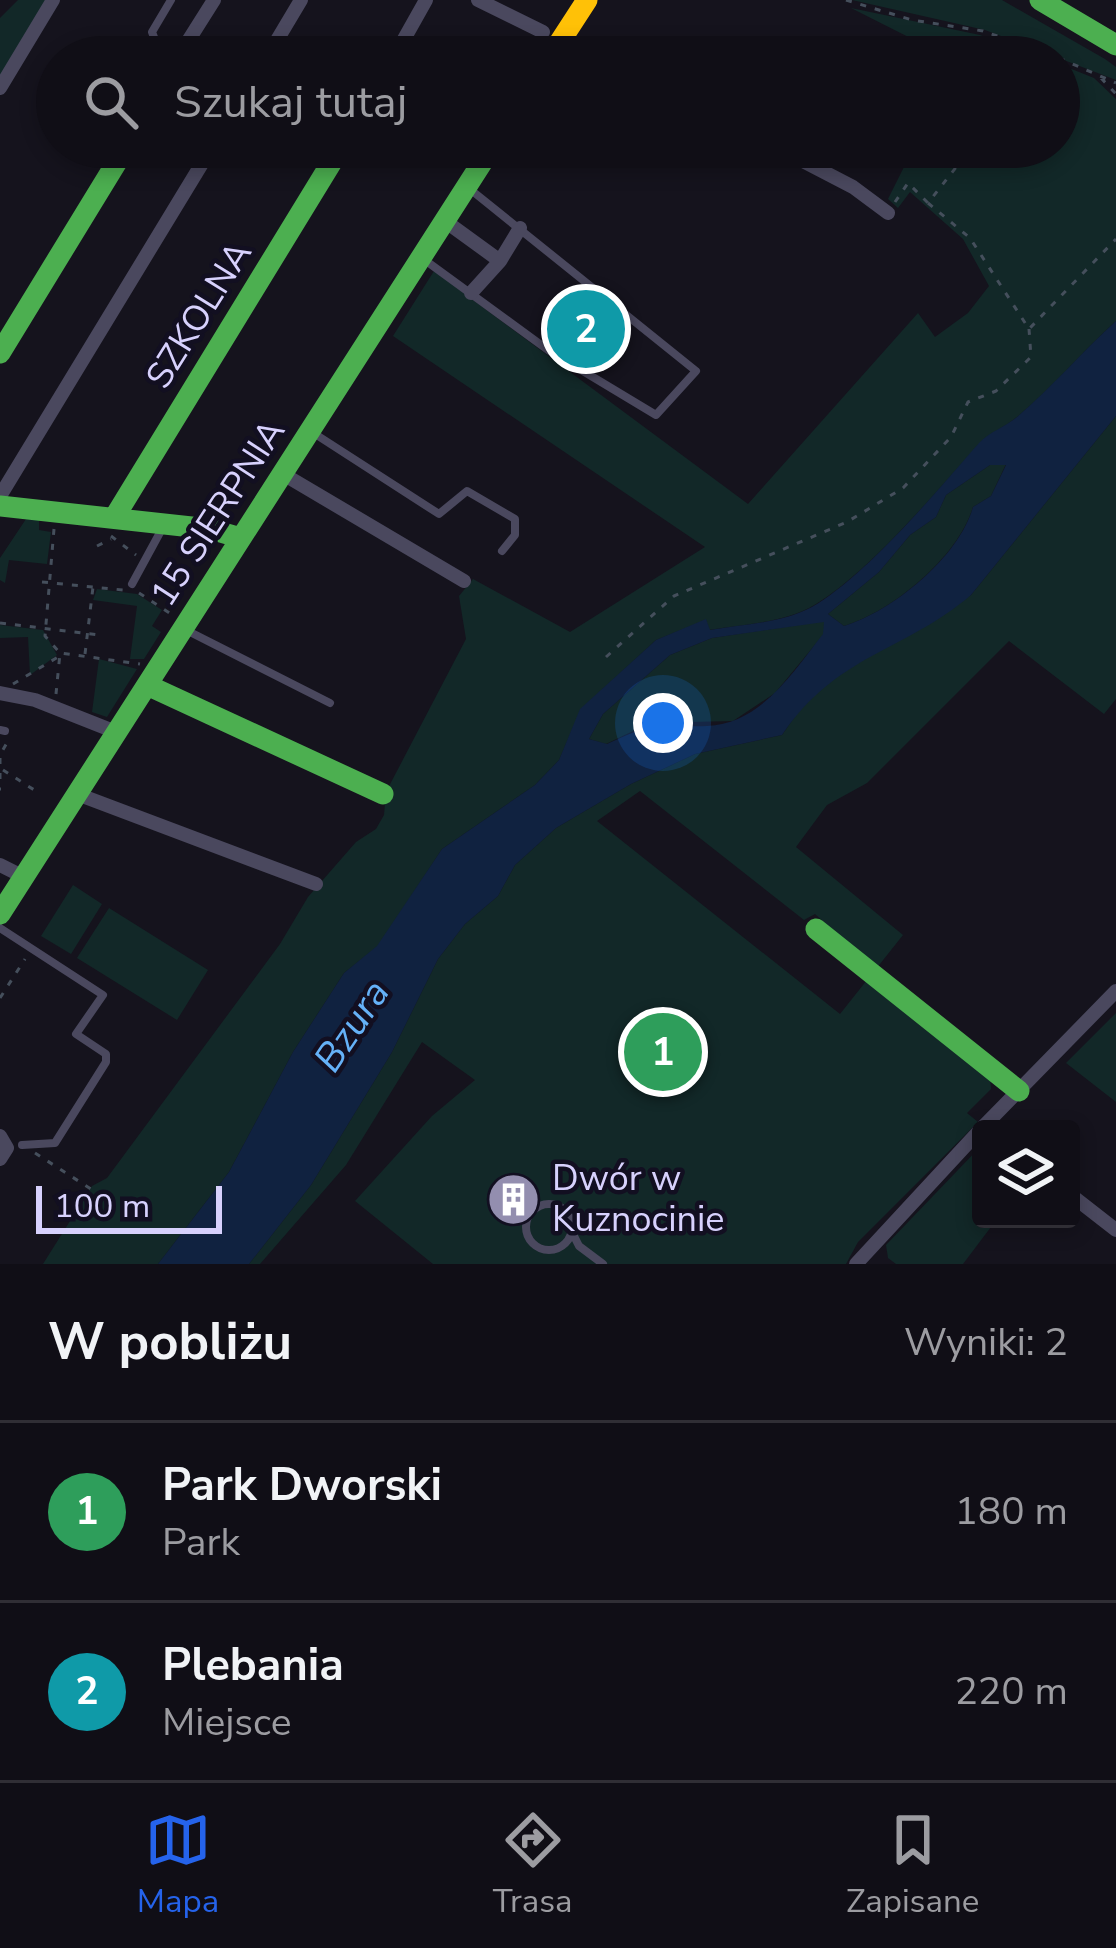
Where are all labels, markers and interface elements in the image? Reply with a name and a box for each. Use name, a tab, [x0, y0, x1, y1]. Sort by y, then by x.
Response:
search box	[36, 36, 1080, 168]
icon: search	[78, 69, 144, 135]
text: Szukaj tutaj	[174, 72, 407, 133]
street label: SZKOLNA	[135, 232, 263, 398]
pin: 2	[547, 284, 625, 374]
street label: 15 SIERPNIA	[139, 410, 297, 616]
your location	[633, 693, 693, 753]
water label: Bzura	[302, 969, 402, 1083]
pin: 1	[624, 1007, 702, 1097]
map controls	[972, 1120, 1080, 1228]
button: layers	[972, 1120, 1080, 1228]
place label: Dwór w Kuznocinie	[552, 1154, 724, 1244]
building icon: Dwór w Kuznocinie	[485, 1171, 541, 1227]
scale bar	[36, 1180, 222, 1233]
text: 100 m	[54, 1184, 150, 1229]
text: W pobliżu	[48, 1307, 292, 1377]
text: Wyniki: 2	[904, 1316, 1068, 1369]
text: Park Dworski	[162, 1455, 442, 1516]
text: 1	[75, 1485, 99, 1538]
text: 180 m	[954, 1485, 1068, 1538]
text: Park	[162, 1516, 240, 1569]
text: Plebania	[162, 1635, 344, 1696]
text: 2	[75, 1665, 99, 1718]
text: 220 m	[954, 1665, 1068, 1718]
text: Miejsce	[162, 1696, 292, 1749]
tab: Mapa	[137, 1807, 219, 1924]
tab: Trasa	[493, 1807, 573, 1924]
tab: Zapisane	[846, 1807, 979, 1924]

